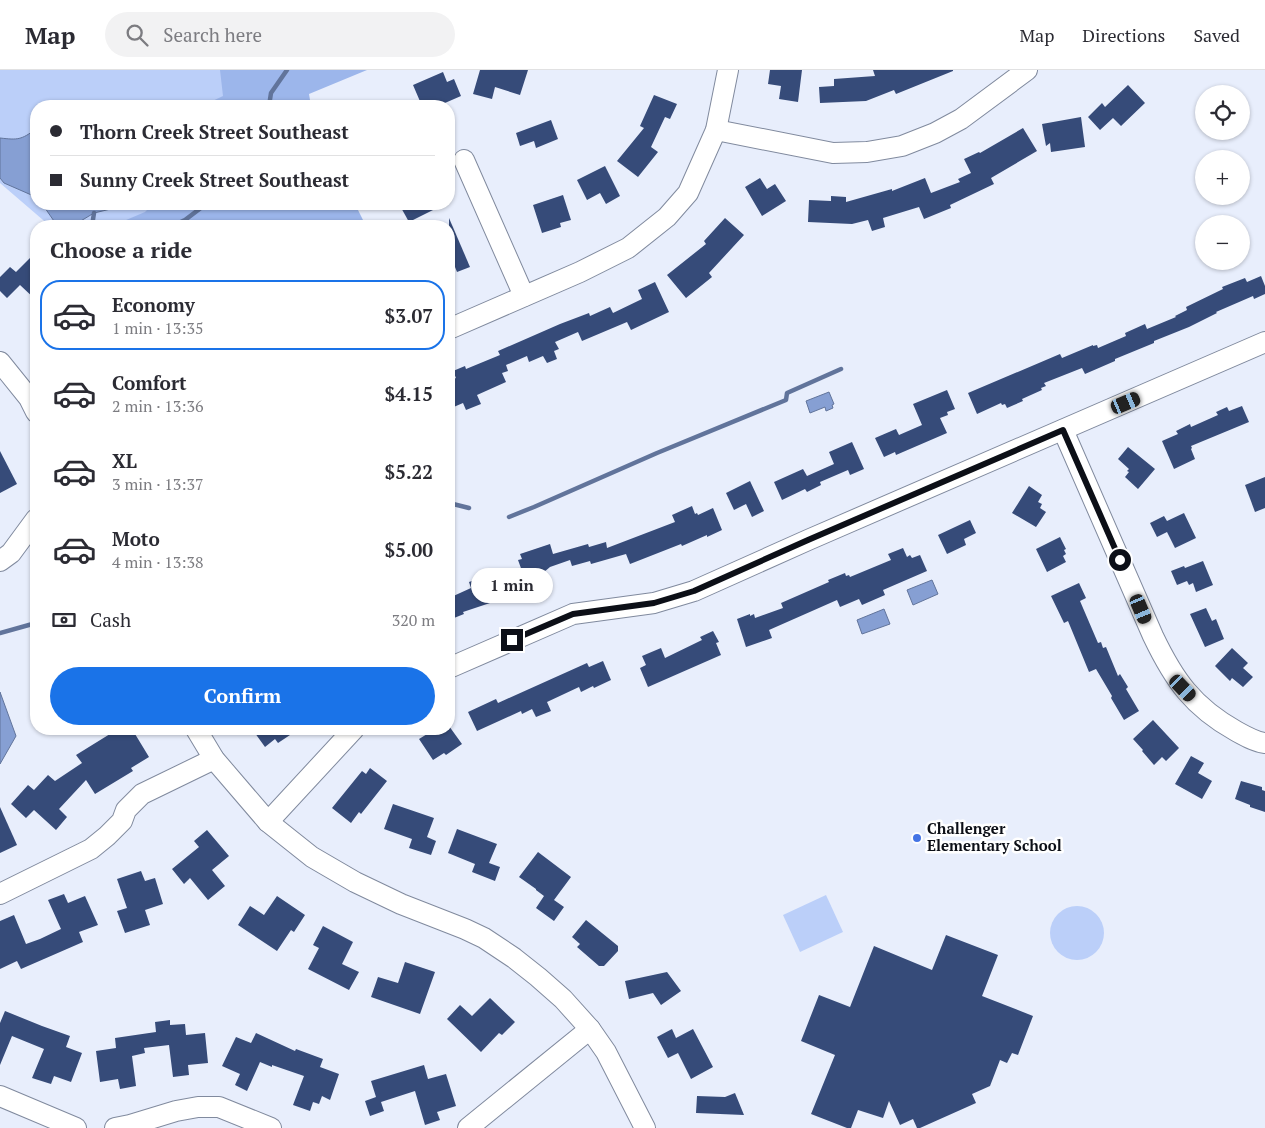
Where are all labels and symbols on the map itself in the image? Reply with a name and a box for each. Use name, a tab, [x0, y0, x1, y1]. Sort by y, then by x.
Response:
car	[1109, 390, 1142, 416]
route start	[1109, 549, 1131, 571]
callout: 1 min	[471, 568, 553, 602]
car	[1128, 592, 1153, 626]
route end	[501, 629, 523, 651]
car	[1167, 672, 1198, 704]
place label: Challenger Elementary School	[927, 818, 1062, 855]
marker: Challenger Elementary School	[911, 832, 923, 844]

